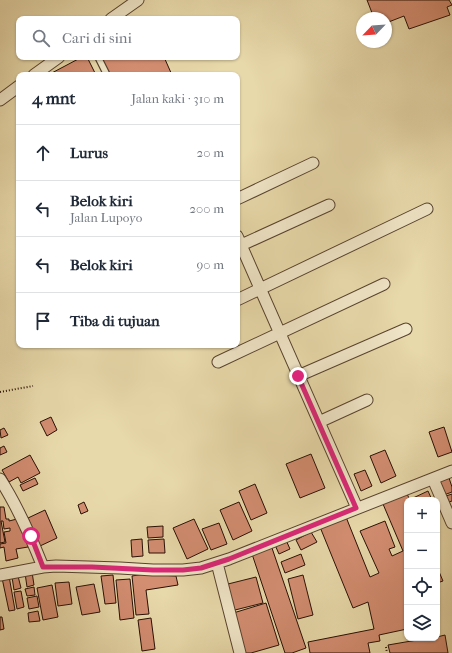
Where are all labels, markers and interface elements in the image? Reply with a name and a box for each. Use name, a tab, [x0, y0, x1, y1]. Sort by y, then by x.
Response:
north arrow	[356, 12, 392, 48]
search box	[16, 16, 240, 60]
icon: search	[30, 27, 52, 49]
text: Cari di sini	[62, 29, 132, 47]
text: 4 mnt	[32, 88, 76, 108]
text: Jalan kaki · 310 m	[131, 91, 224, 106]
icon: ahead	[32, 142, 54, 164]
text: Lurus	[70, 144, 108, 162]
text: 20 m	[197, 145, 224, 160]
text: Belok kiri	[70, 192, 133, 210]
icon: left	[32, 198, 54, 220]
text: 200 m	[189, 201, 224, 216]
text: Jalan Lupoyo	[70, 210, 142, 225]
icon: left	[32, 254, 54, 276]
text: Belok kiri	[70, 256, 133, 274]
text: 90 m	[196, 257, 224, 272]
icon: arrive	[32, 310, 54, 332]
text: Tiba di tujuan	[70, 312, 160, 330]
route end	[289, 367, 307, 385]
map controls	[404, 497, 440, 641]
button: +	[404, 497, 440, 533]
route start	[22, 527, 40, 545]
button: −	[404, 533, 440, 569]
button: locate	[404, 569, 440, 605]
button: layers	[404, 605, 440, 641]

